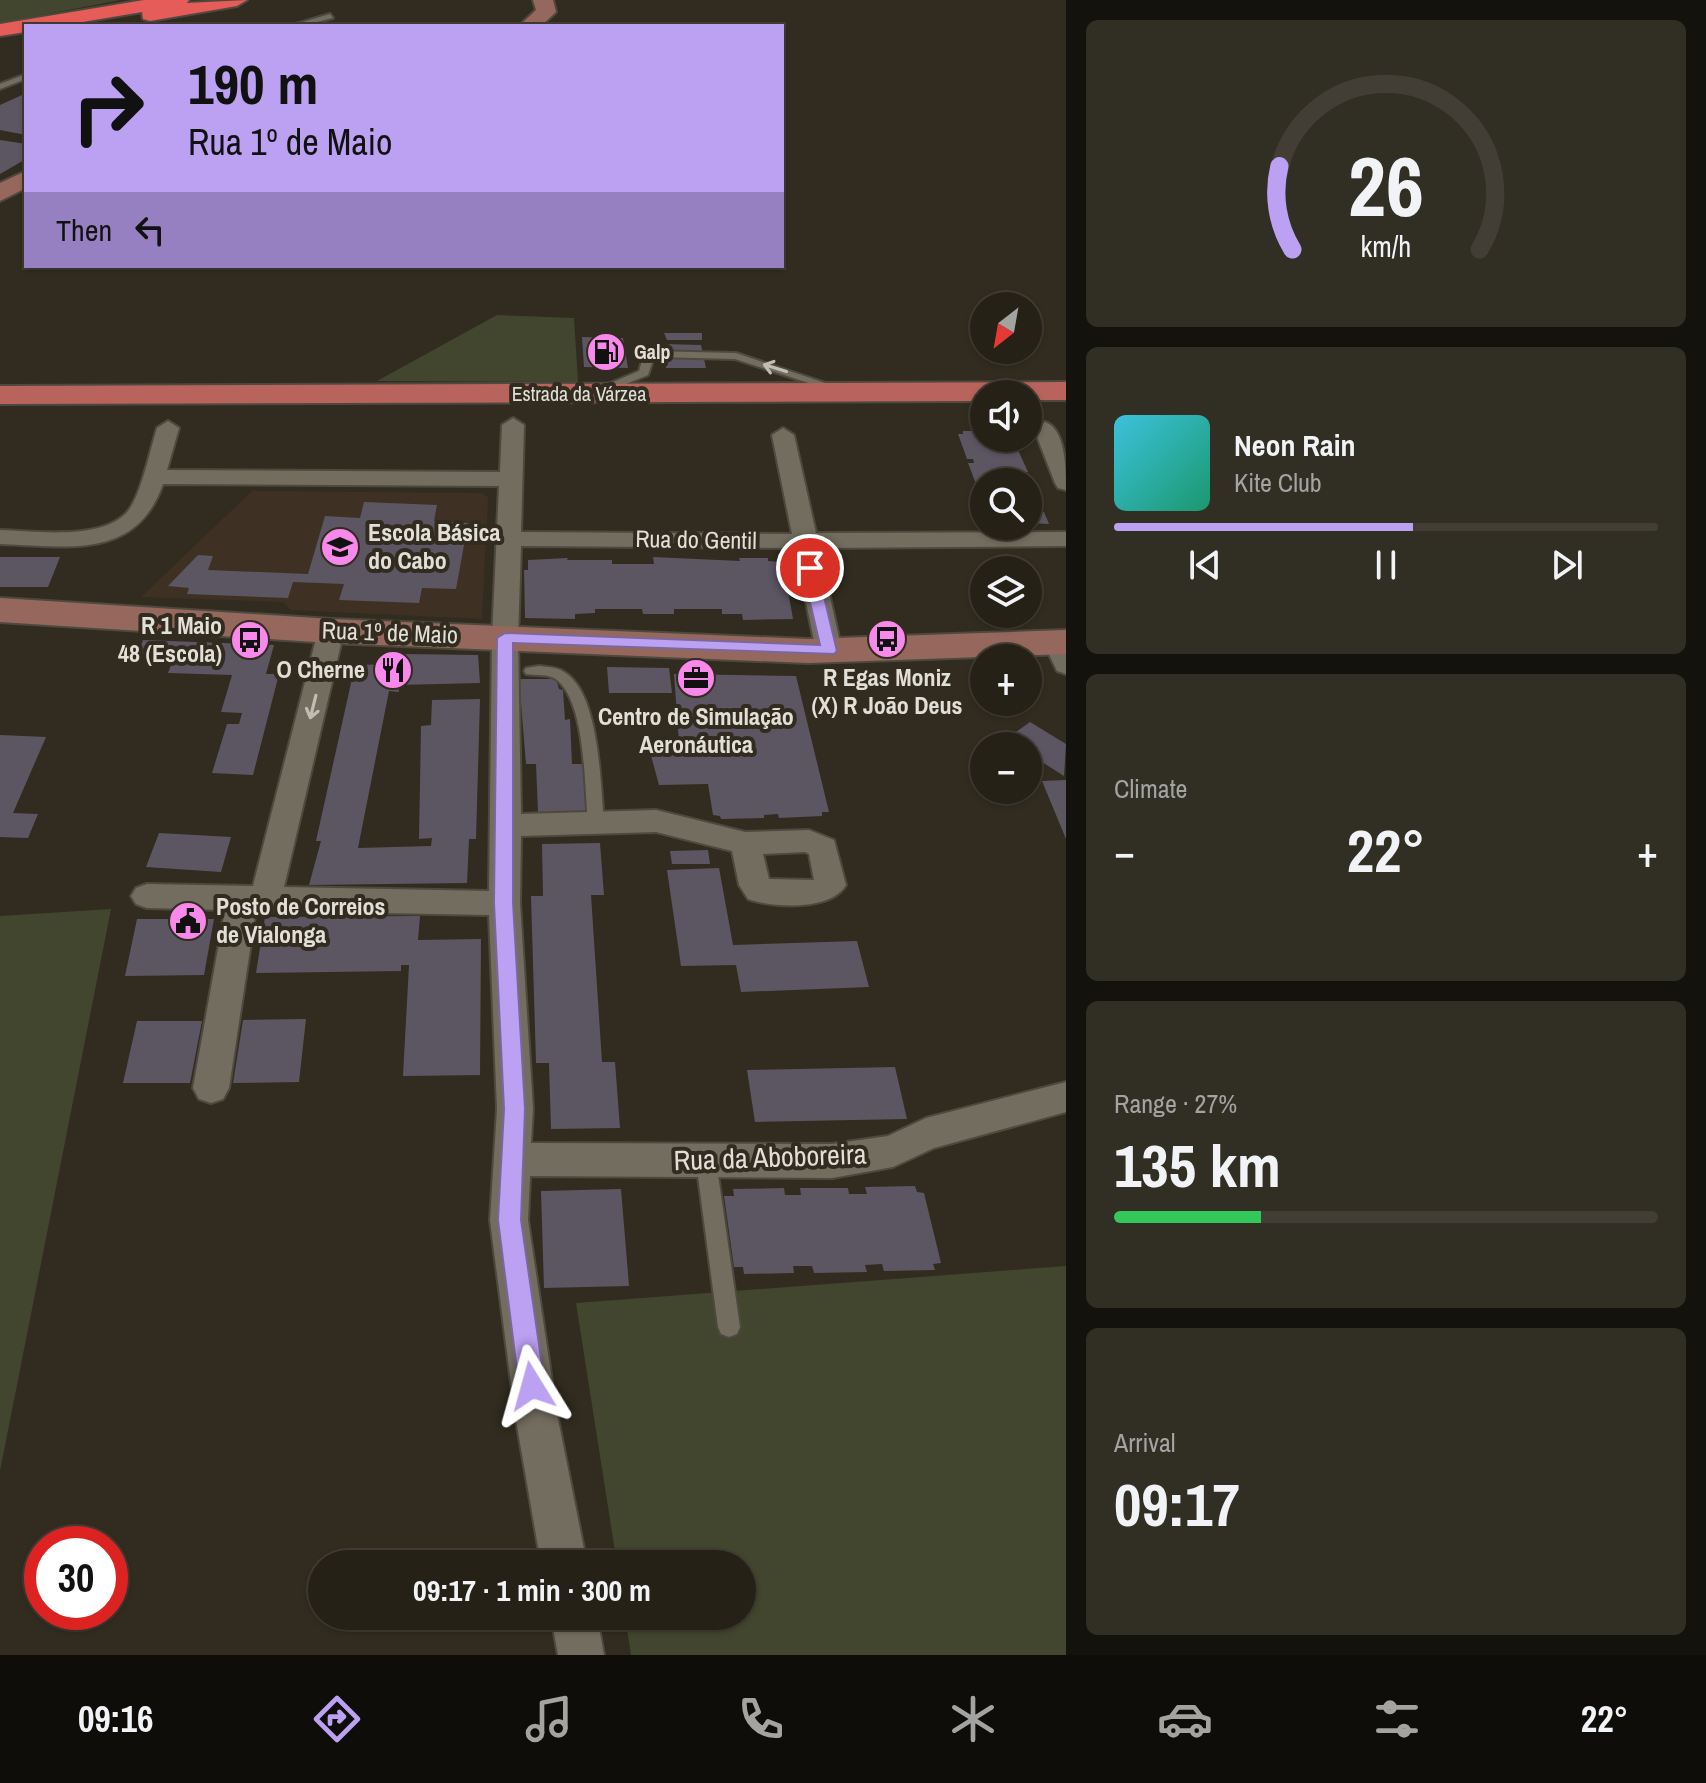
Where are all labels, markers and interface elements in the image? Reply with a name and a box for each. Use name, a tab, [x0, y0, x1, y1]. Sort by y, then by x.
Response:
text: 190 m	[188, 46, 318, 121]
icon: right	[56, 56, 160, 160]
text: Rua 1º de Maio	[188, 118, 392, 166]
text: 26	[1348, 129, 1424, 241]
icon: left	[128, 208, 172, 252]
text: Then	[56, 210, 112, 250]
text: km/h	[1361, 227, 1411, 266]
north arrow	[970, 292, 1042, 364]
map controls	[970, 292, 1042, 804]
fuel station icon: Galp	[585, 331, 627, 373]
place label: Galp	[634, 338, 670, 365]
one-way arrow	[763, 360, 789, 375]
street label: Estrada da Várzea	[512, 380, 646, 407]
button: sound	[970, 380, 1042, 452]
text: Neon Rain	[1234, 425, 1356, 465]
text: Kite Club	[1234, 465, 1322, 500]
button: search	[970, 468, 1042, 540]
place label: Escola Básica do Cabo	[368, 516, 500, 576]
street label: Rua do Gentil	[635, 522, 757, 556]
school or university icon: Escola Básica do Cabo	[319, 526, 361, 568]
pin	[776, 534, 844, 602]
icon: previous	[1183, 543, 1227, 587]
icon: pause	[1364, 543, 1408, 587]
icon: next	[1545, 543, 1589, 587]
icon: arrive	[788, 546, 832, 590]
button: layers	[970, 556, 1042, 628]
place label: R 1 Maio 48 (Escola)	[118, 609, 222, 669]
street label: Rua 1º de Maio	[321, 614, 459, 650]
bus stop icon: R Egas Moniz (X) R João Deus	[866, 618, 908, 660]
bus stop icon: R 1 Maio 48 (Escola)	[229, 619, 271, 661]
button: +	[970, 644, 1042, 716]
restaurant icon: O Cherne	[372, 649, 414, 691]
place label: O Cherne	[276, 653, 365, 685]
office icon: Centro de Simulação Aeronáutica	[675, 657, 717, 699]
place label: R Egas Moniz (X) R João Deus	[812, 661, 963, 721]
one-way arrow	[304, 693, 319, 719]
place label: Centro de Simulação Aeronáutica	[598, 700, 794, 760]
button: −	[970, 732, 1042, 804]
text: Climate	[1114, 771, 1187, 806]
text: 22°	[1347, 810, 1425, 891]
text: −	[1114, 821, 1135, 881]
text: +	[1637, 821, 1658, 881]
place label: Posto de Correios de Vialonga	[216, 890, 386, 950]
public building icon: Posto de Correios de Vialonga	[167, 900, 209, 942]
text: Range · 27%	[1114, 1086, 1237, 1121]
text: 135 km	[1114, 1125, 1281, 1206]
street label: Rua da Aboboreira	[673, 1135, 867, 1179]
position arrow	[490, 1344, 574, 1428]
text: Arrival	[1114, 1425, 1176, 1460]
text: 09:17	[1114, 1464, 1240, 1545]
speed limit sign: 30	[24, 1526, 128, 1630]
text: 09:17 · 1 min · 300 m	[413, 1570, 651, 1610]
icon: directions	[309, 1691, 365, 1747]
icon: music	[521, 1691, 577, 1747]
icon: phone	[733, 1691, 789, 1747]
icon: climate	[945, 1691, 1001, 1747]
icon: car	[1157, 1691, 1213, 1747]
icon: filters	[1369, 1691, 1425, 1747]
text: 09:16	[78, 1695, 153, 1743]
text: 22°	[1581, 1695, 1628, 1743]

